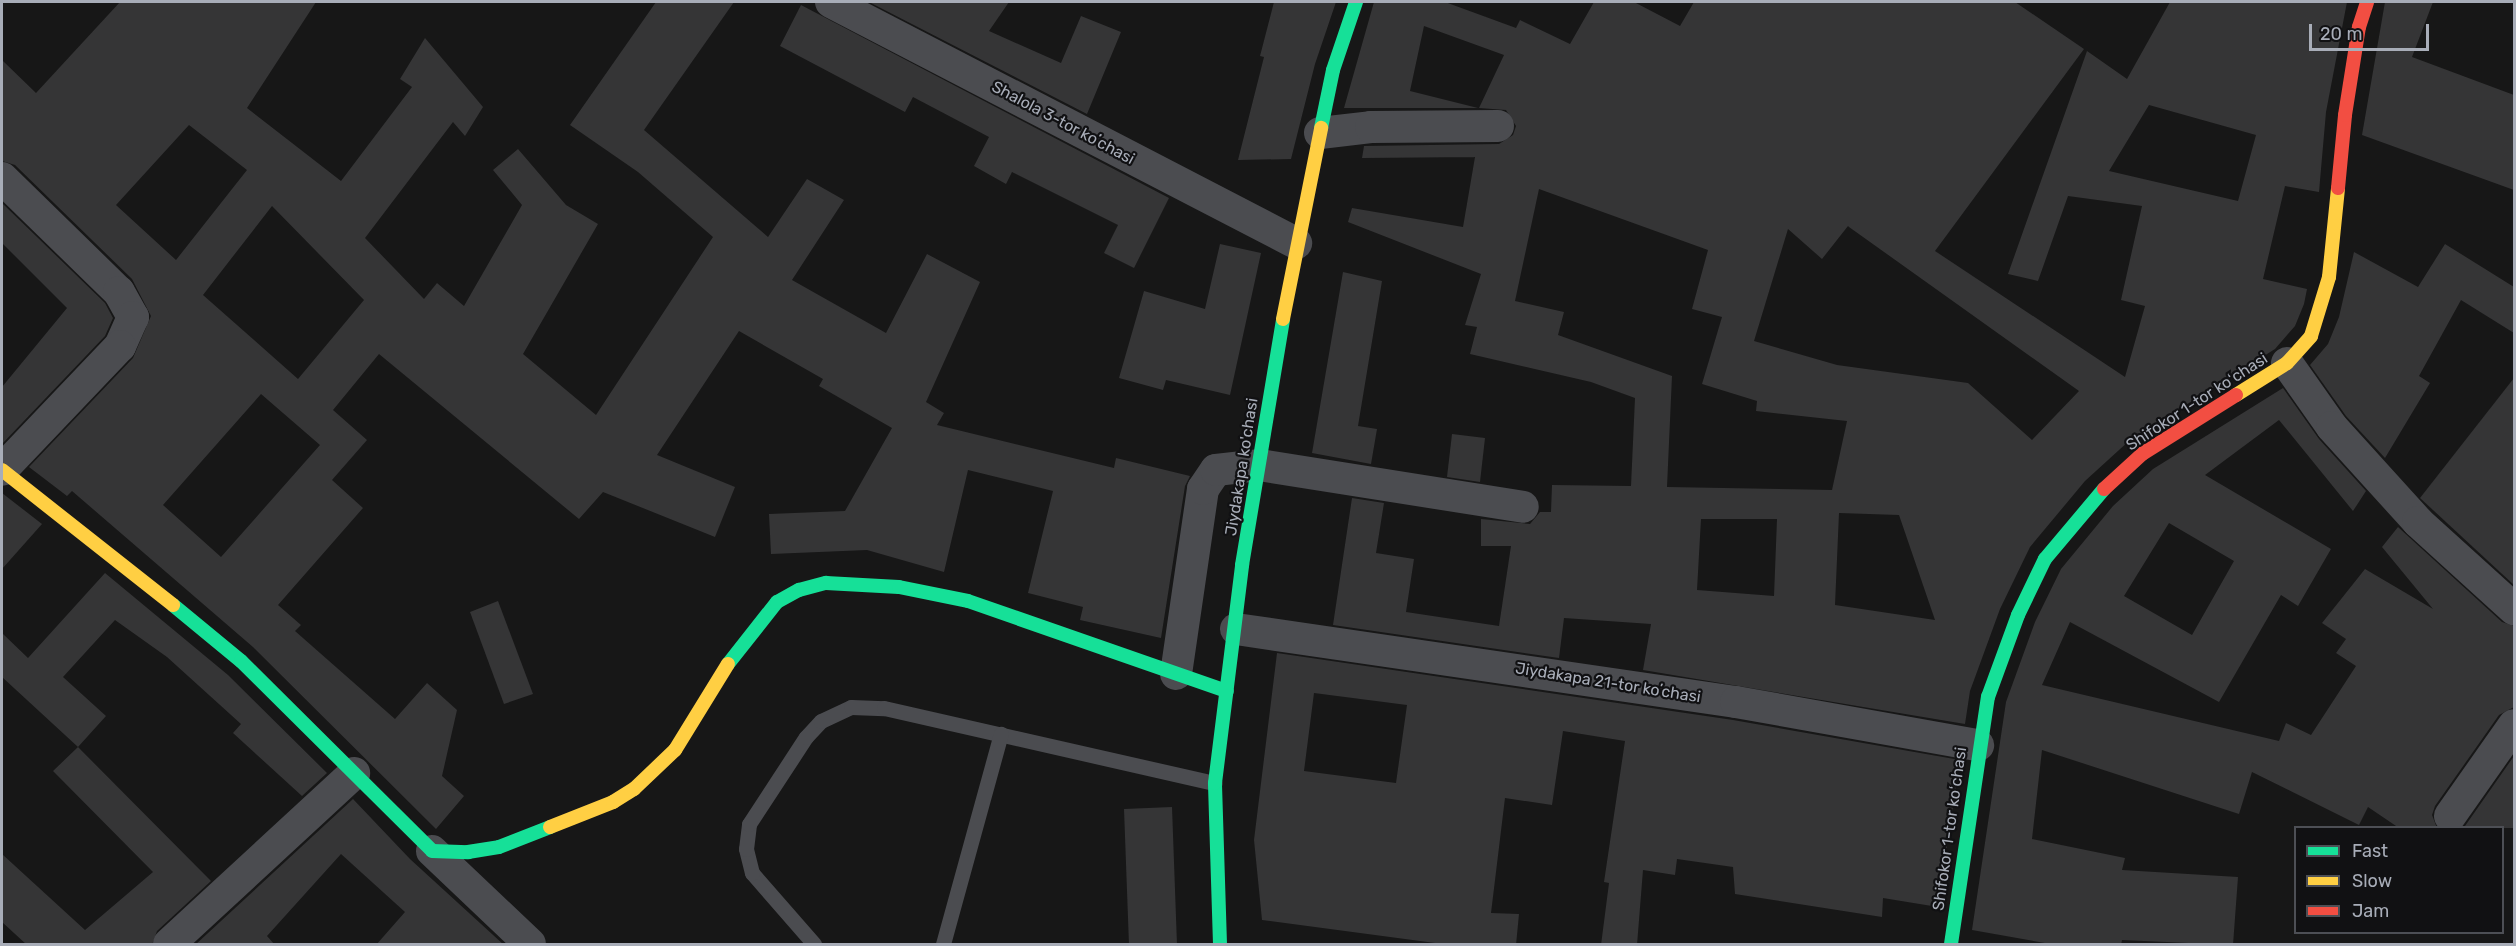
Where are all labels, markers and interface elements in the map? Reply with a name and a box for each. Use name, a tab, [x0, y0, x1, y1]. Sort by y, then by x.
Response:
scale bar	[2312, 12, 2432, 50]
text: 20 m	[2320, 23, 2362, 45]
street label: Shalola 3-tor koʼchasi	[988, 77, 1138, 169]
street label: Shifokor 1-tor koʻchasi	[2122, 349, 2272, 455]
street label: Jiydakapa ko'chasi	[1222, 397, 1262, 537]
street label: Jiydakapa 21-tor koʼchasi	[1514, 659, 1702, 707]
street label: Shifokor 1-tor koʻchasi	[1929, 746, 1971, 912]
legend	[2294, 826, 2504, 934]
text: Fast	[2352, 840, 2388, 862]
text: Slow	[2352, 870, 2392, 892]
text: Jam	[2352, 900, 2389, 922]

